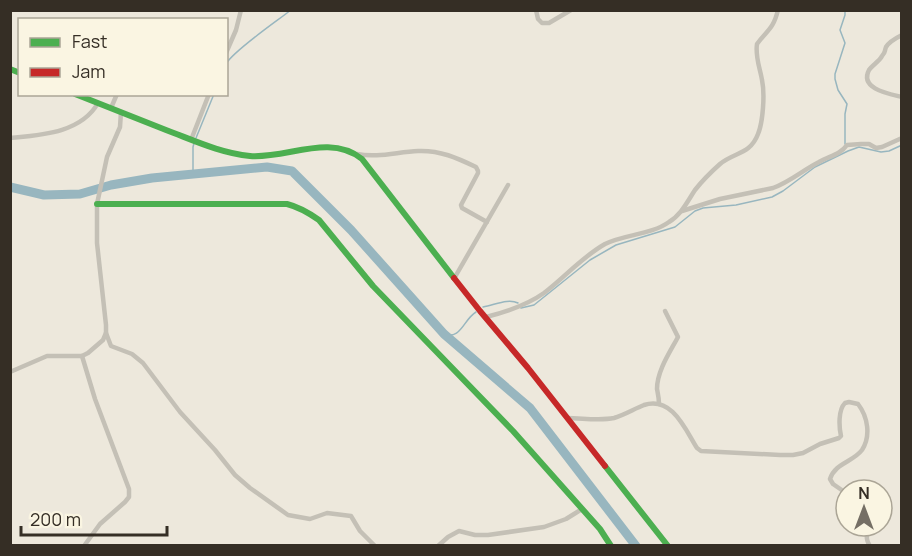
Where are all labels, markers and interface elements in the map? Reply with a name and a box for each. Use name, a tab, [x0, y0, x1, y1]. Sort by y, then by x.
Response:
legend	[18, 18, 228, 96]
text: Fast	[72, 29, 107, 53]
text: Jam	[72, 59, 106, 83]
north arrow	[834, 478, 894, 538]
text: N	[858, 482, 870, 504]
scale bar	[21, 499, 166, 537]
text: 200 m	[30, 507, 81, 531]

